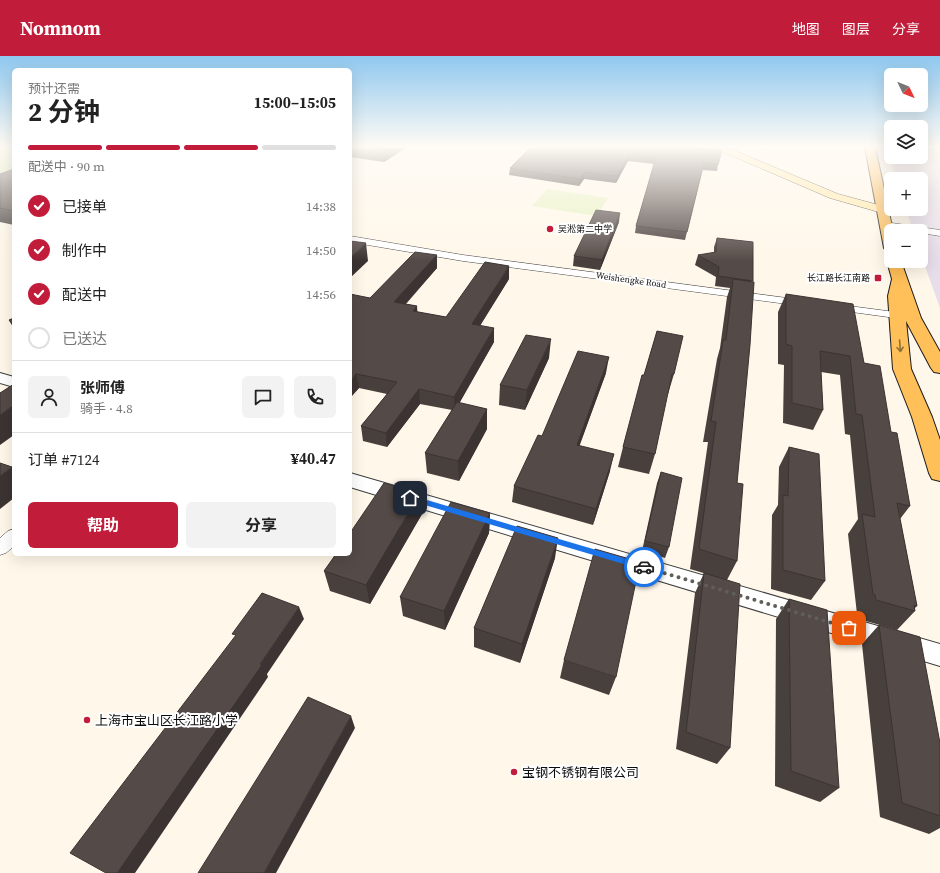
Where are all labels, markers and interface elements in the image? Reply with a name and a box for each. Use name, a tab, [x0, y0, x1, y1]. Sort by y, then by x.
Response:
text: Nomnom	[20, 15, 101, 41]
text: 地图	[792, 19, 820, 39]
text: 图层	[842, 19, 870, 39]
text: 分享	[892, 19, 920, 39]
north arrow	[884, 68, 928, 112]
map controls	[884, 68, 928, 268]
text: 预计还需	[28, 80, 80, 97]
text: 15:00–15:05	[254, 92, 336, 113]
text: 2 分钟	[28, 94, 100, 130]
button: layers	[884, 120, 928, 164]
text: 配送中 · 90 m	[28, 158, 105, 175]
button: +	[884, 172, 928, 216]
icon: check	[28, 195, 50, 217]
text: 已接单	[62, 196, 107, 217]
text: 14:38	[306, 198, 336, 215]
place label: 吴淞第二中学	[558, 223, 612, 235]
marker: 吴淞第二中学	[545, 224, 555, 234]
button: −	[884, 224, 928, 268]
icon: check	[28, 239, 50, 261]
text: 制作中	[62, 240, 107, 261]
text: 14:50	[306, 242, 336, 259]
street label: Weishengke Road	[595, 269, 667, 291]
place label: 长江路长江南路	[807, 272, 870, 284]
marker: 长江路长江南路	[873, 273, 883, 283]
icon: check	[28, 283, 50, 305]
text: 配送中	[62, 284, 107, 305]
text: 14:56	[306, 286, 336, 303]
text: 已送达	[62, 328, 107, 349]
one-way arrow	[897, 339, 904, 352]
button: person	[28, 376, 70, 418]
button: chat	[242, 376, 284, 418]
button: phone	[294, 376, 336, 418]
text: 张师傅	[80, 377, 125, 398]
text: 骑手 · 4.8	[80, 400, 133, 417]
text: ¥40.47	[291, 448, 336, 469]
text: 订单 #7124	[28, 449, 99, 470]
pin	[393, 481, 427, 515]
icon: home	[399, 487, 421, 509]
button: 帮助	[28, 502, 178, 548]
button: 分享	[186, 502, 336, 548]
courier	[624, 547, 664, 587]
icon: car	[633, 556, 655, 578]
pin	[832, 611, 866, 645]
icon: bag	[838, 617, 860, 639]
place label: 上海市宝山区长江路小学	[95, 712, 238, 729]
marker: 上海市宝山区长江路小学	[82, 715, 92, 725]
place label: 宝钢不锈钢有限公司	[522, 764, 639, 781]
marker: 宝钢不锈钢有限公司	[509, 767, 519, 777]

